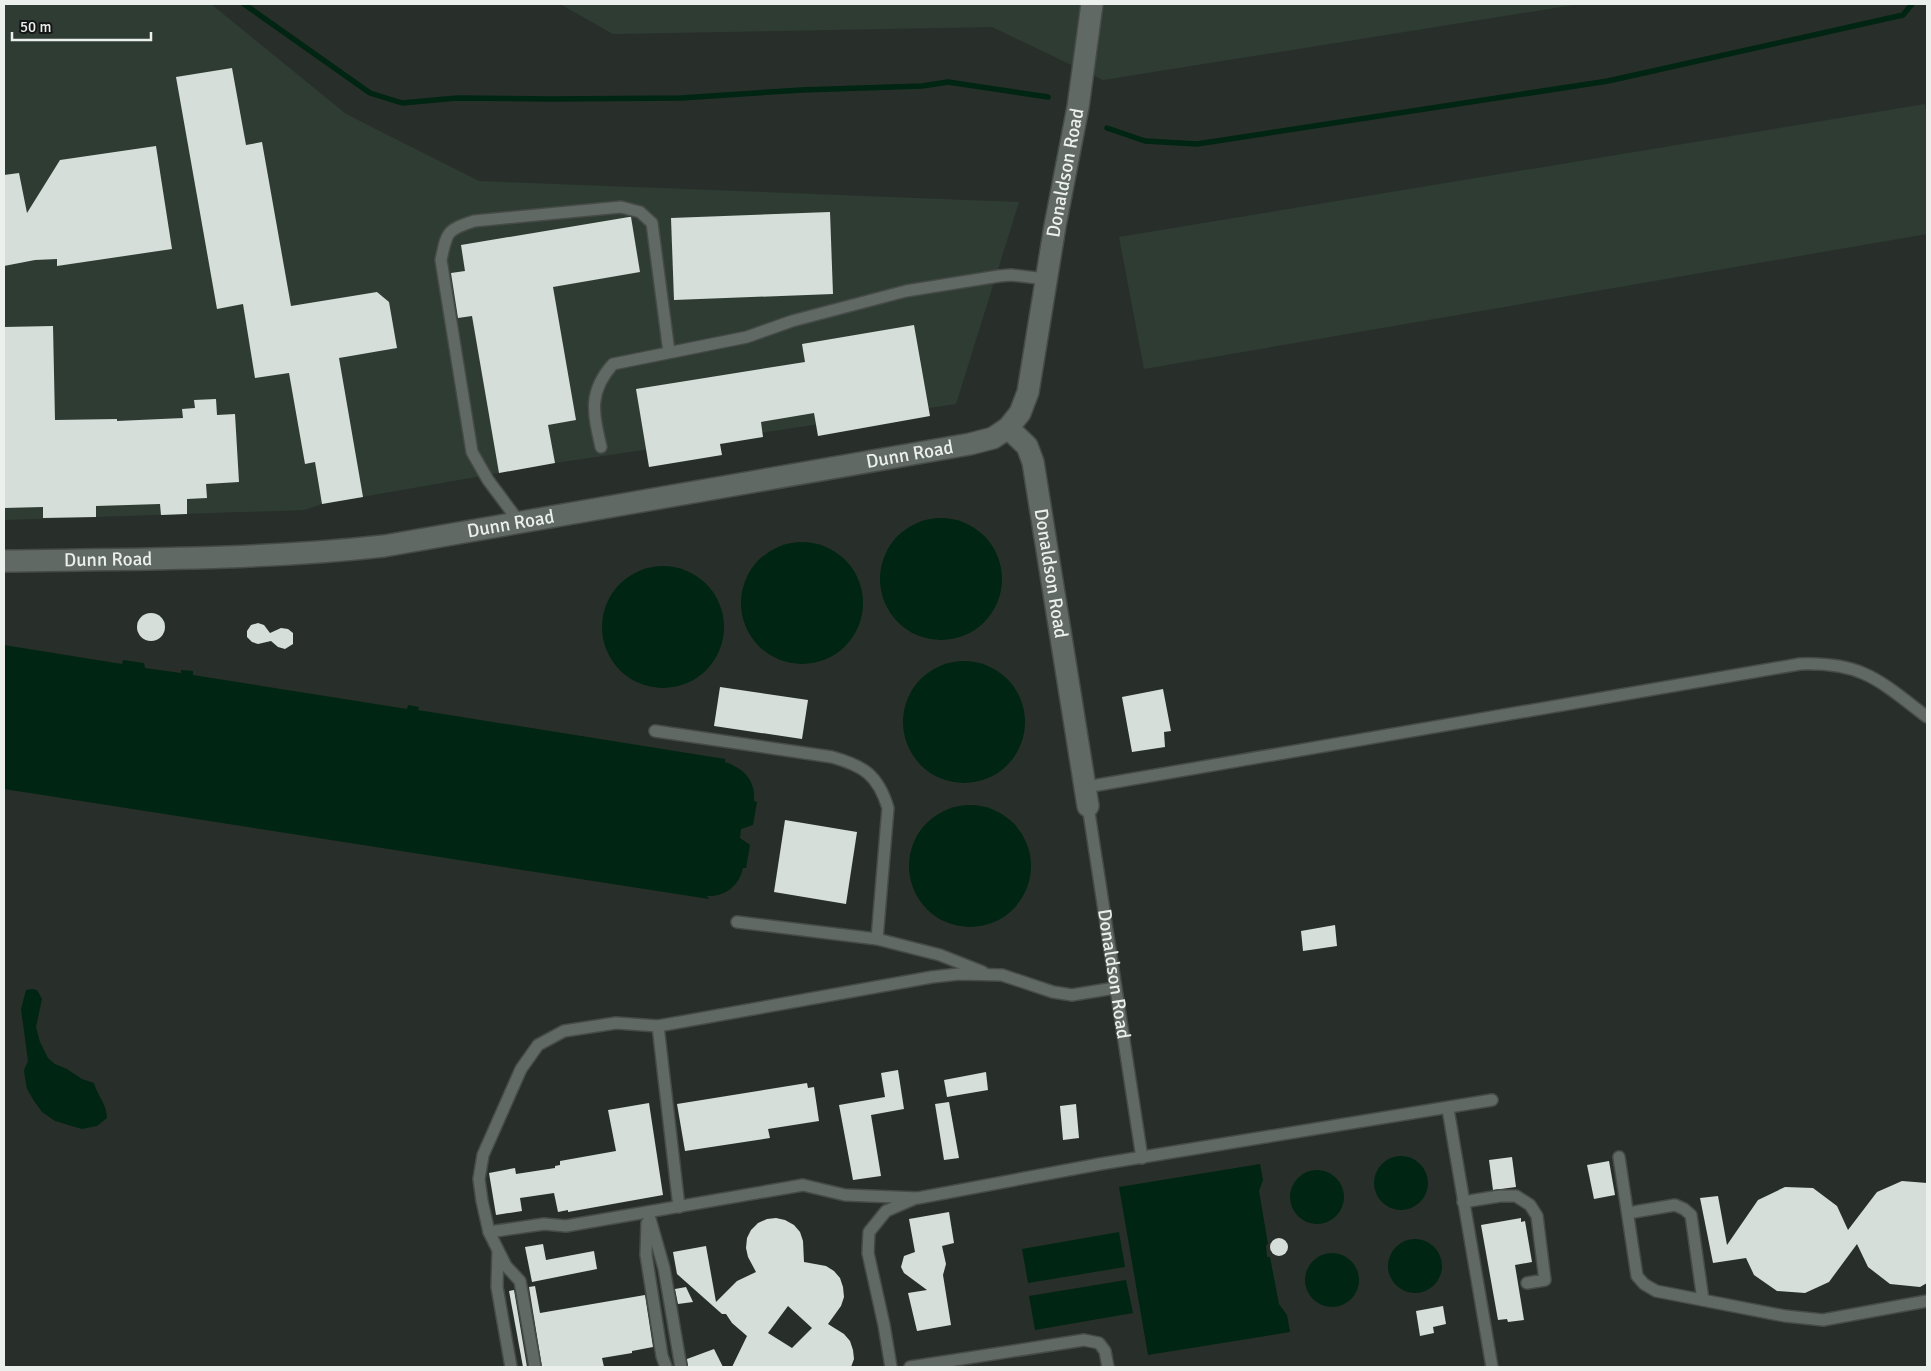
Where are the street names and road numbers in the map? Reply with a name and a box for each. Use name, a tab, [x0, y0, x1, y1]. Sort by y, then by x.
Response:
street label: Donaldson Road	[1041, 106, 1089, 239]
street label: Dunn Road	[864, 435, 955, 474]
street label: Dunn Road	[465, 505, 556, 543]
street label: Donaldson Road	[1029, 507, 1073, 640]
street label: Dunn Road	[64, 547, 152, 572]
street label: Donaldson Road	[1092, 907, 1136, 1041]

